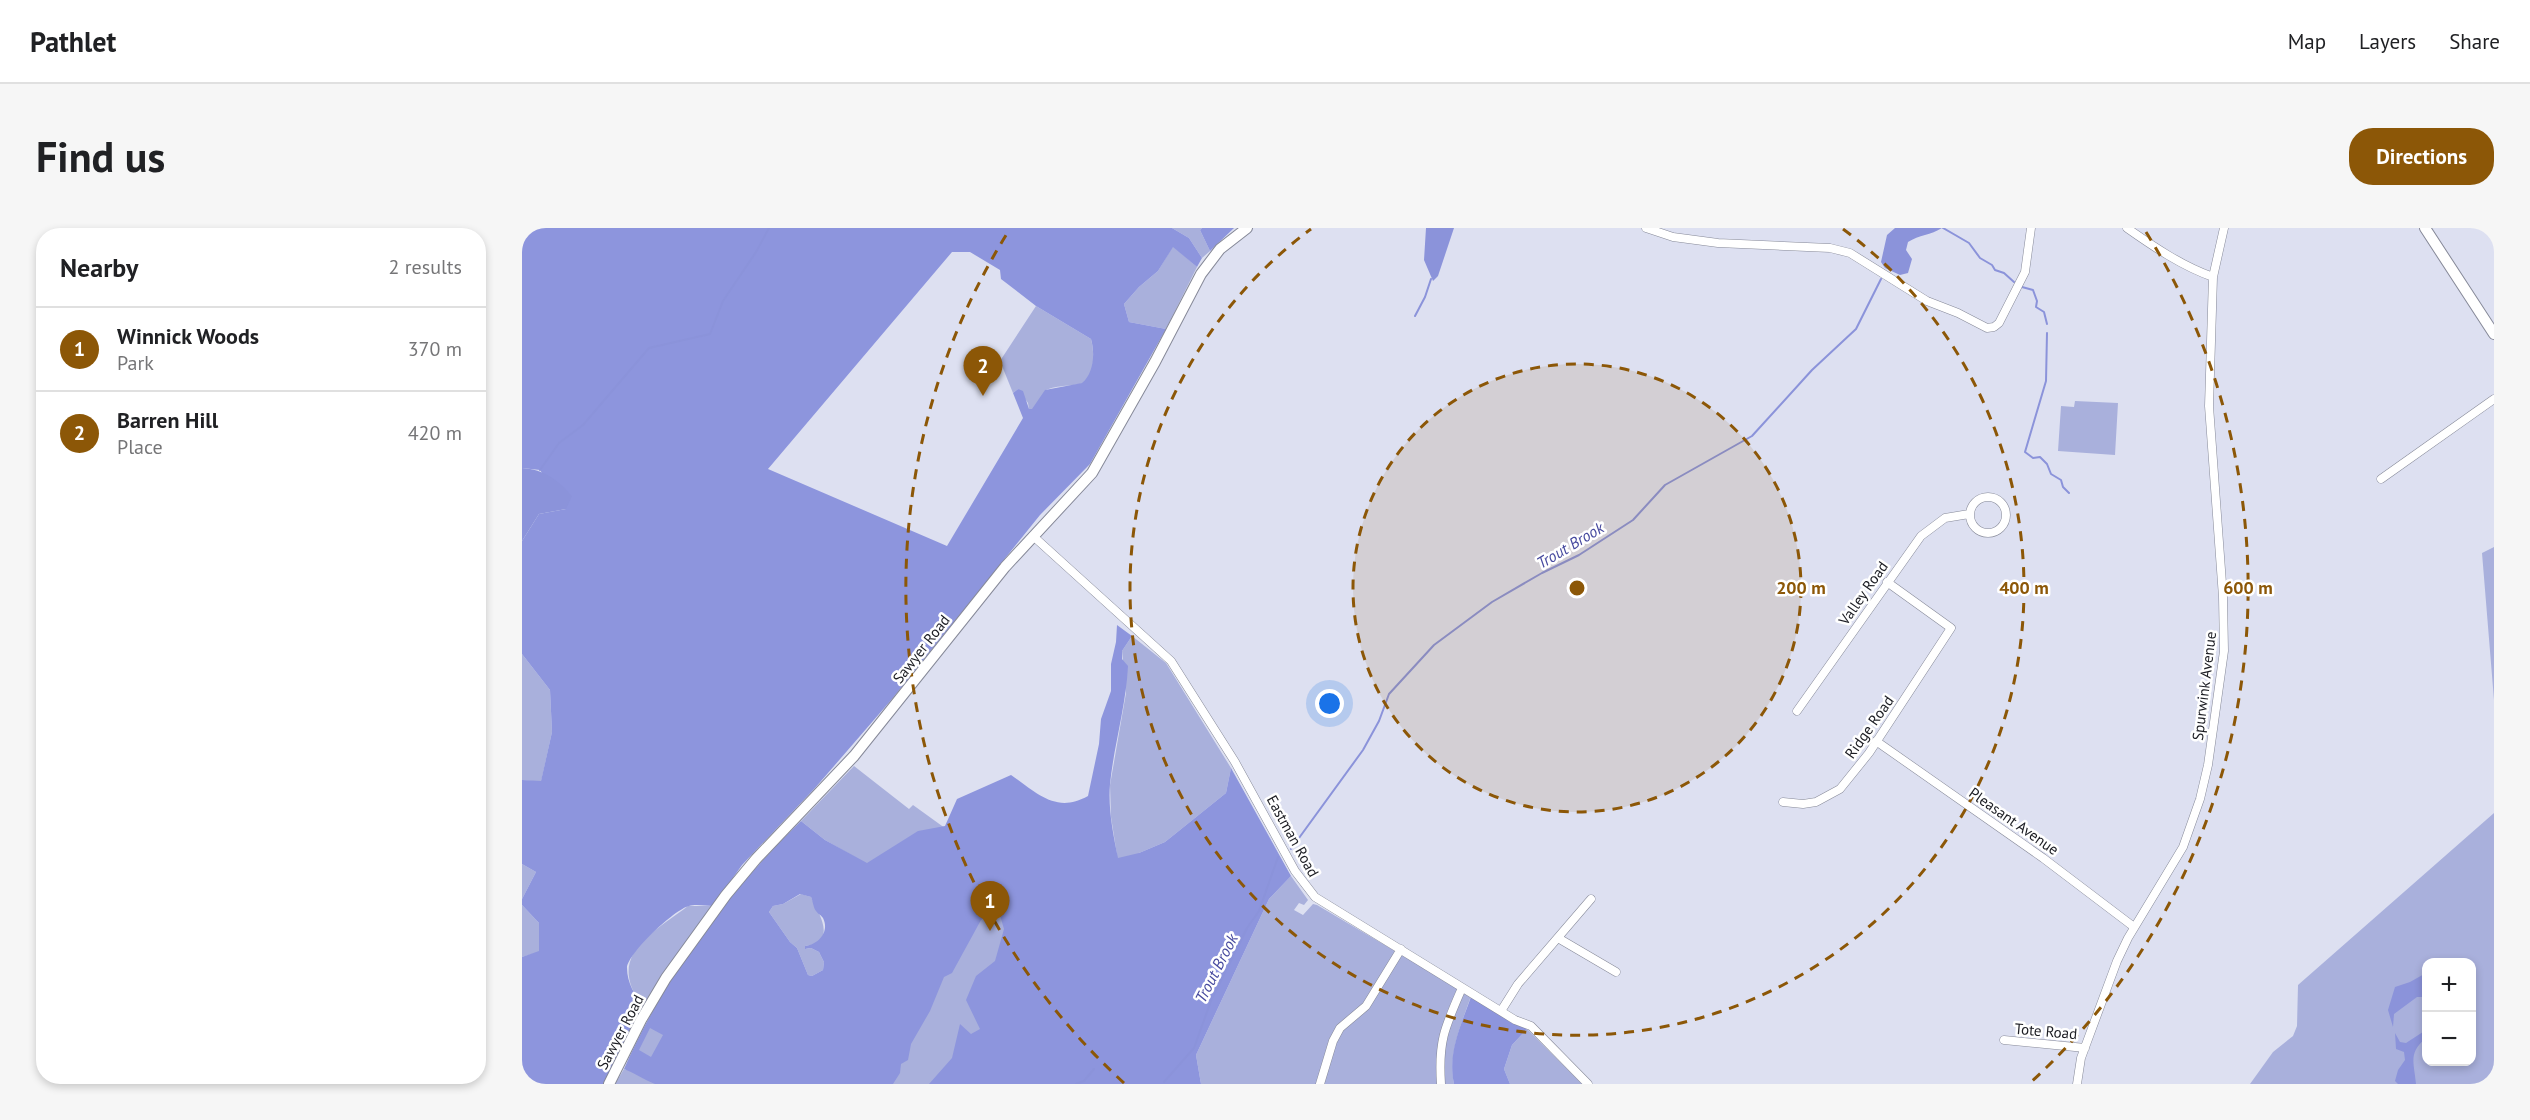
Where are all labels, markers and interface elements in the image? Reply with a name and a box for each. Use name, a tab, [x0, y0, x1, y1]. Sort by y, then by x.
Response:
text: Pathlet	[30, 23, 116, 60]
text: Map	[2288, 28, 2326, 55]
text: Layers	[2359, 28, 2416, 55]
text: Share	[2449, 28, 2500, 55]
button: Directions	[2349, 128, 2494, 185]
text: Find us	[36, 129, 165, 184]
text: Nearby	[60, 251, 138, 284]
text: 2 results	[389, 254, 462, 280]
text: Winnick Woods	[117, 322, 259, 350]
text: 1	[74, 336, 85, 362]
text: 370 m	[408, 336, 462, 362]
pin: 2	[964, 346, 1002, 396]
text: Park	[117, 350, 154, 376]
text: Barren Hill	[117, 406, 218, 434]
text: 2	[74, 420, 85, 446]
text: 420 m	[408, 420, 462, 446]
text: Place	[117, 434, 163, 460]
water label: Trout Brook	[1533, 517, 1608, 573]
street label: Valley Road	[1834, 557, 1892, 629]
text: 200 m	[1776, 576, 1826, 599]
text: 400 m	[1999, 576, 2049, 599]
text: 600 m	[2223, 576, 2273, 599]
centre of rings	[1567, 578, 1587, 598]
street label: Sawyer Road	[888, 611, 954, 687]
street label: Spurwink Avenue	[2188, 630, 2220, 742]
your location	[1315, 689, 1344, 718]
street label: Ridge Road	[1840, 692, 1898, 762]
street label: Pleasant Avenue	[1965, 783, 2063, 859]
street label: Eastman Road	[1263, 792, 1323, 880]
pin: 1	[970, 882, 1010, 931]
water label: Trout Brook	[1190, 929, 1242, 1006]
map controls	[2422, 958, 2476, 1066]
button: +	[2422, 958, 2476, 1012]
street label: Sawyer Road	[592, 991, 648, 1073]
button: −	[2422, 1012, 2476, 1066]
street label: Tote Road	[2014, 1019, 2078, 1043]

